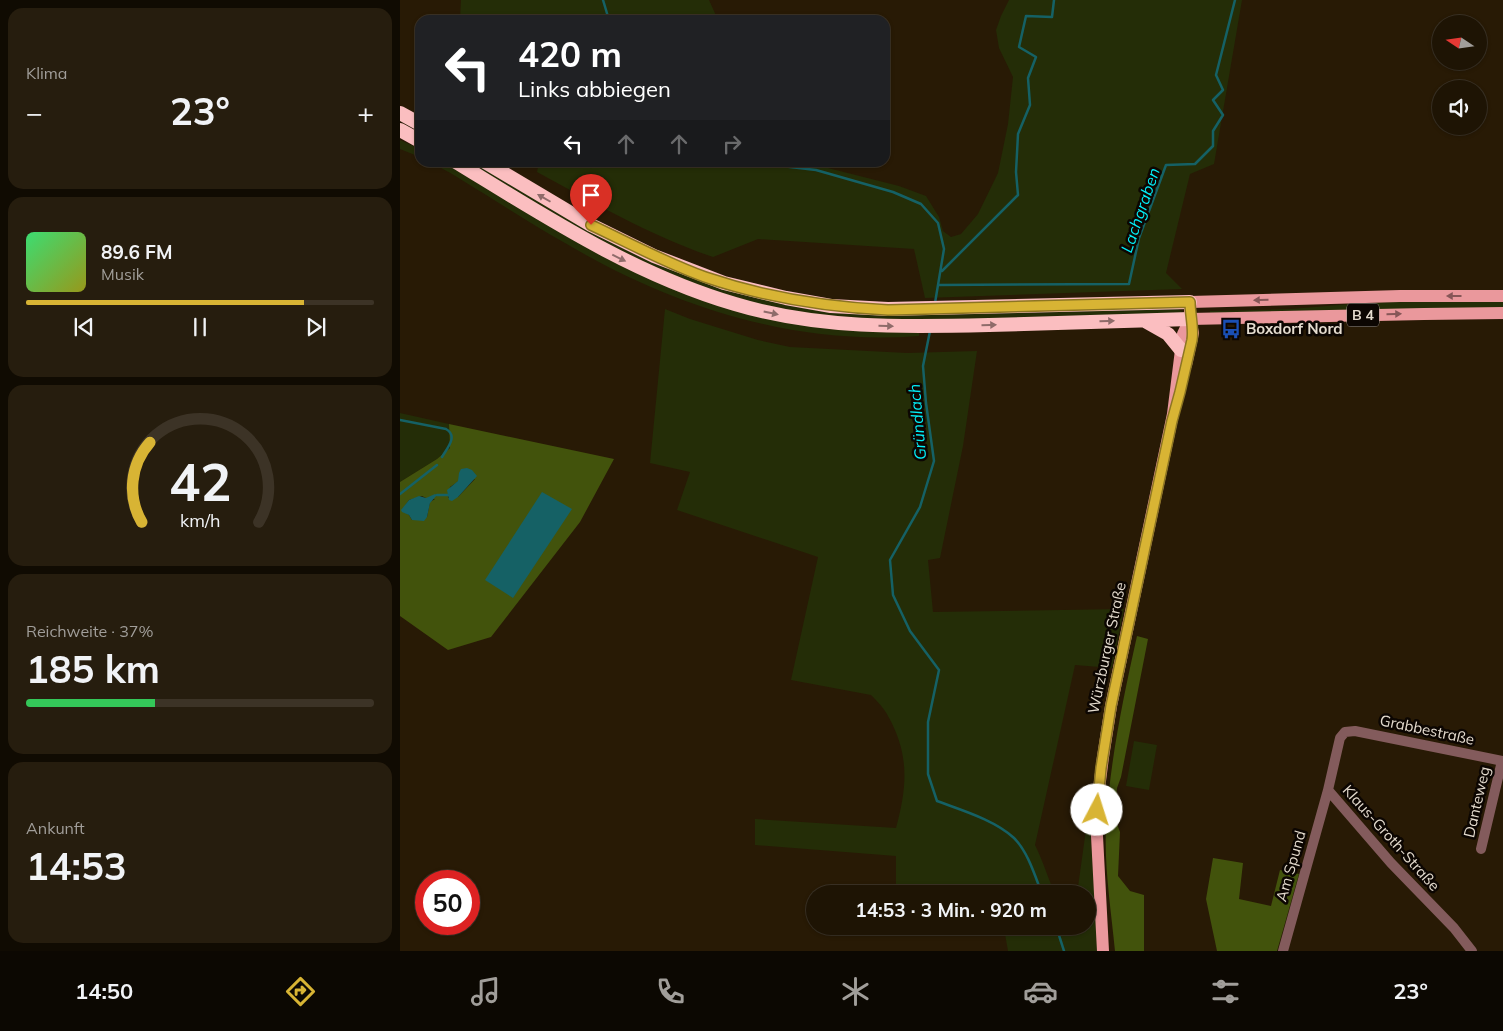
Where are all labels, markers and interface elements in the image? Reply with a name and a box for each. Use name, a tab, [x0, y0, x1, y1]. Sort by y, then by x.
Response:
north arrow	[1432, 15, 1488, 70]
map controls	[1432, 15, 1487, 135]
text: 420 m	[518, 32, 622, 76]
icon: left	[435, 35, 500, 100]
text: Klima	[26, 63, 67, 83]
text: Links abbiegen	[518, 75, 671, 103]
button: sound	[1432, 80, 1487, 135]
text: 23°	[170, 87, 230, 135]
text: −	[26, 95, 43, 130]
text: +	[357, 95, 374, 130]
icon: left	[559, 130, 587, 158]
icon: ahead	[612, 130, 640, 158]
icon: ahead	[665, 130, 693, 158]
icon: right	[718, 130, 746, 158]
water label: Lachgraben	[1116, 165, 1164, 255]
pin	[570, 174, 612, 225]
icon: arrive	[577, 181, 605, 209]
one-way arrow	[537, 194, 552, 202]
text: 89.6 FM	[101, 240, 173, 264]
one-way arrow	[611, 254, 626, 262]
text: Musik	[101, 264, 144, 284]
one-way arrow	[1446, 292, 1462, 300]
one-way arrow	[1253, 296, 1269, 304]
road number: B 4	[1347, 304, 1379, 326]
one-way arrow	[764, 309, 780, 317]
one-way arrow	[1387, 310, 1403, 318]
icon: previous	[70, 313, 98, 341]
icon: pause	[186, 313, 214, 341]
icon: next	[302, 313, 330, 341]
one-way arrow	[1099, 317, 1115, 325]
bus stop icon: Boxdorf Nord	[1220, 318, 1242, 340]
place label: Boxdorf Nord	[1246, 319, 1342, 338]
one-way arrow	[982, 320, 998, 328]
one-way arrow	[879, 323, 895, 331]
water label: Gründlach	[904, 383, 930, 461]
text: 42	[169, 449, 231, 514]
text: km/h	[180, 509, 220, 531]
street label: Würzburger Straße	[1083, 580, 1130, 715]
text: Reichweite · 37%	[26, 621, 153, 641]
text: 185 km	[26, 645, 160, 693]
street label: Grabbestraße	[1378, 710, 1476, 749]
street label: Danteweg	[1459, 764, 1494, 839]
street label: Klaus-Groth-Straße	[1339, 781, 1444, 895]
position arrow	[1070, 783, 1122, 835]
text: Ankunft	[26, 818, 85, 838]
street label: Am Spund	[1271, 828, 1310, 904]
text: 14:53	[26, 842, 127, 890]
speed limit sign: 50	[415, 870, 480, 935]
text: 14:53 · 3 Min. · 920 m	[855, 898, 1047, 922]
icon: directions	[283, 974, 318, 1009]
icon: music	[468, 974, 503, 1009]
icon: phone	[653, 974, 688, 1009]
icon: climate	[838, 974, 873, 1009]
icon: car	[1023, 974, 1058, 1009]
icon: filters	[1208, 974, 1243, 1009]
text: 14:50	[75, 977, 133, 1005]
text: 23°	[1393, 977, 1428, 1005]

